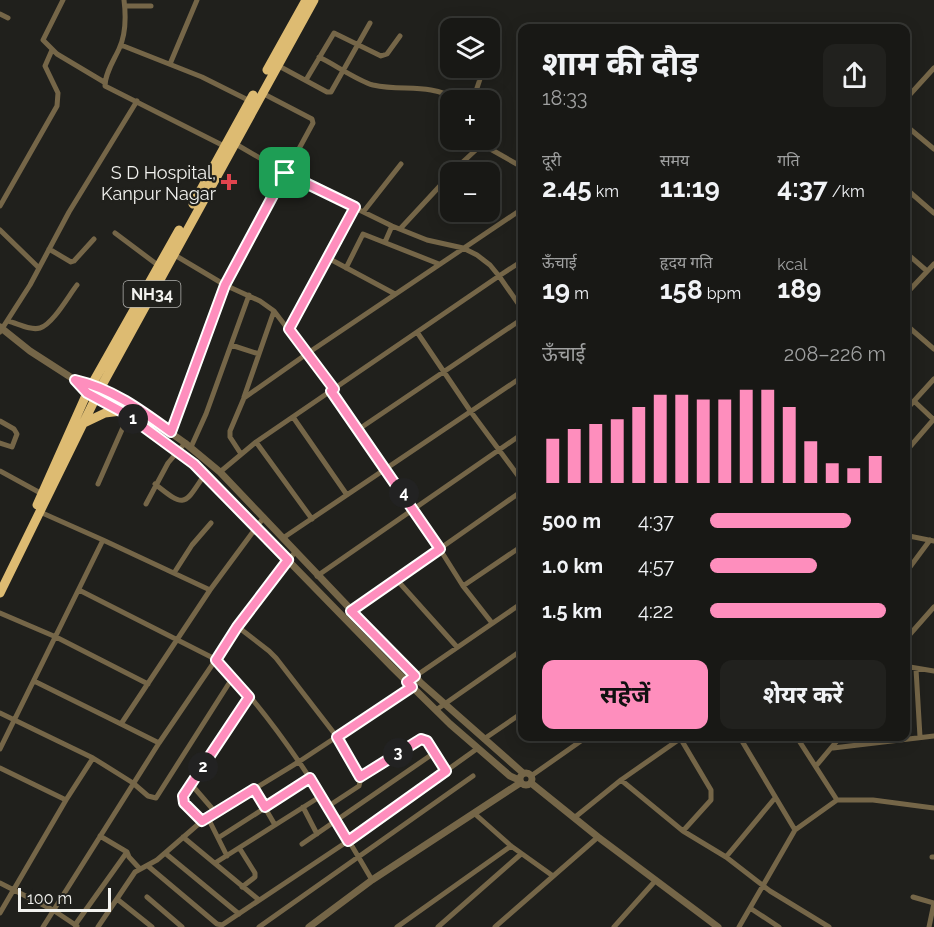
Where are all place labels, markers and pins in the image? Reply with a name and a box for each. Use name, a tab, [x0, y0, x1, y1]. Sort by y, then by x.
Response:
pin	[259, 147, 310, 198]
place label: S D Hospital, Kanpur Nagar	[101, 162, 217, 204]
marker: S D Hospital, Kanpur Nagar	[220, 173, 238, 191]
pin: 1	[118, 404, 148, 434]
pin: 4	[389, 478, 419, 508]
pin: 3	[383, 738, 413, 768]
pin: 2	[188, 752, 218, 782]

